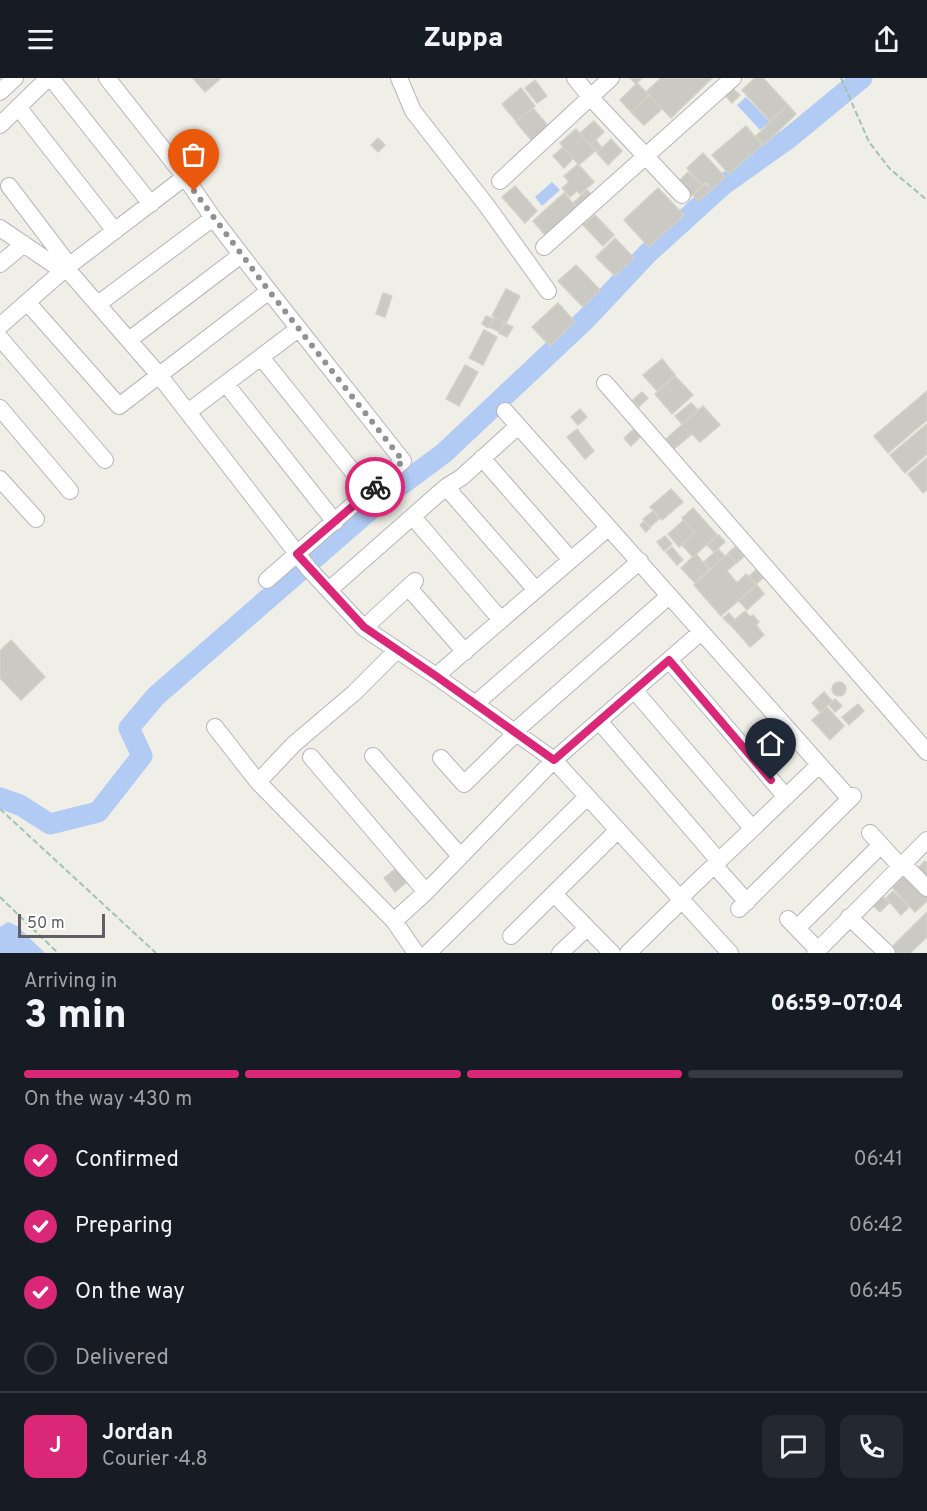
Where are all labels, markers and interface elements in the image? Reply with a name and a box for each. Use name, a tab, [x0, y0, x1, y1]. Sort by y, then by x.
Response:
text: Zuppa	[424, 22, 503, 56]
icon: menu	[24, 23, 57, 56]
icon: share	[870, 23, 903, 56]
pin	[168, 129, 219, 191]
icon: bag	[177, 138, 210, 171]
courier	[345, 457, 405, 517]
icon: bike	[359, 471, 392, 504]
pin	[745, 718, 796, 780]
icon: home	[754, 727, 787, 760]
scale bar	[18, 911, 105, 938]
text: 50 m	[27, 914, 65, 934]
text: Arriving in	[24, 969, 117, 995]
text: 06:59–07:04	[770, 991, 903, 1018]
text: 3 min	[24, 993, 127, 1042]
text: On the way · 430 m	[24, 1087, 192, 1113]
icon: check	[24, 1144, 57, 1177]
text: Confirmed	[75, 1147, 179, 1174]
text: 06:41	[854, 1147, 903, 1173]
icon: check	[24, 1210, 57, 1243]
text: Preparing	[75, 1213, 173, 1240]
text: 06:42	[849, 1213, 903, 1239]
icon: check	[24, 1276, 57, 1309]
text: On the way	[75, 1279, 185, 1306]
text: 06:45	[849, 1279, 903, 1305]
text: Delivered	[75, 1345, 169, 1372]
button: chat	[762, 1415, 825, 1478]
button: phone	[840, 1415, 903, 1478]
text: Jordan	[102, 1420, 173, 1447]
text: J	[49, 1433, 62, 1460]
text: Courier · 4.8	[102, 1447, 208, 1473]

